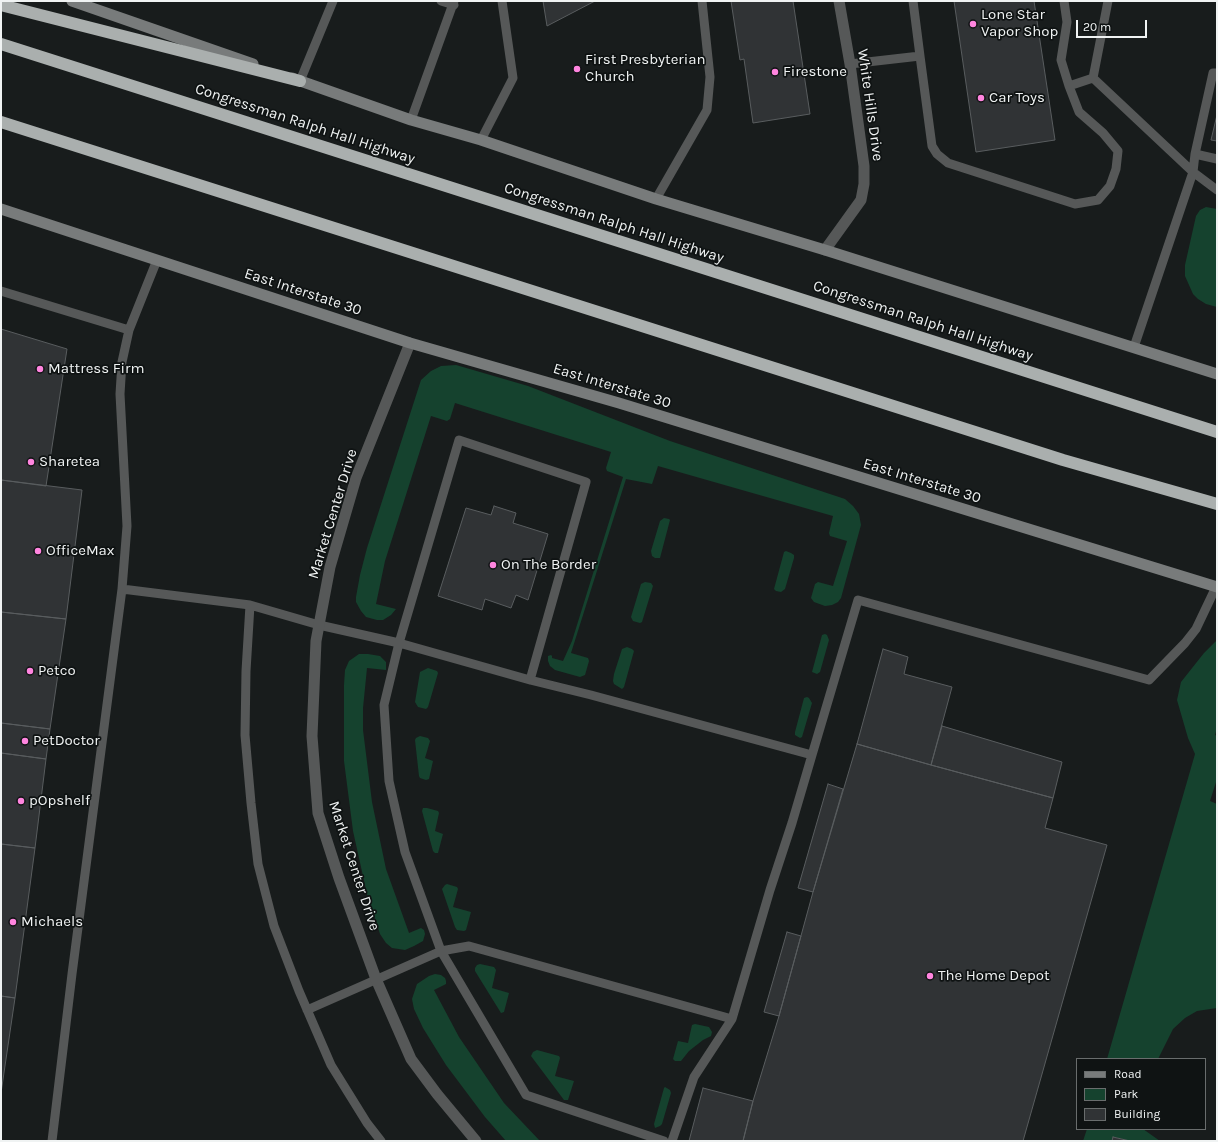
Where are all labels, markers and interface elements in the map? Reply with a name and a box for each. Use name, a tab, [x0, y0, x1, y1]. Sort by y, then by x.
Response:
place label: Lone Star Vapor Shop	[981, 6, 1058, 41]
scale bar	[1078, 12, 1149, 38]
marker: Lone Star Vapor Shop	[968, 19, 978, 29]
text: 20 m	[1083, 20, 1111, 34]
street label: White Hills Drive	[853, 48, 887, 162]
place label: First Presbyterian Church	[585, 51, 706, 86]
place label: Firestone	[783, 63, 847, 81]
marker: First Presbyterian Church	[572, 64, 582, 74]
marker: Firestone	[770, 67, 780, 77]
street label: Congressman Ralph Hall Highway	[193, 80, 417, 168]
place label: Car Toys	[989, 89, 1045, 107]
marker: Car Toys	[976, 93, 986, 103]
street label: Congressman Ralph Hall Highway	[502, 179, 726, 267]
street label: East Interstate 30	[242, 265, 364, 319]
street label: Congressman Ralph Hall Highway	[811, 277, 1035, 365]
place label: Mattress Firm	[48, 360, 144, 378]
street label: East Interstate 30	[551, 360, 673, 412]
marker: Mattress Firm	[35, 364, 45, 374]
street label: Market Center Drive	[305, 447, 361, 581]
place label: Sharetea	[39, 453, 100, 471]
street label: East Interstate 30	[861, 455, 983, 507]
marker: Sharetea	[26, 457, 36, 467]
place label: OfficeMax	[46, 542, 115, 560]
marker: OfficeMax	[33, 546, 43, 556]
place label: On The Border	[501, 556, 596, 574]
marker: On The Border	[488, 560, 498, 570]
place label: Petco	[38, 662, 76, 680]
marker: Petco	[25, 666, 35, 676]
place label: PetDoctor	[33, 732, 100, 750]
marker: PetDoctor	[20, 736, 30, 746]
place label: pOpshelf	[29, 792, 90, 810]
marker: pOpshelf	[16, 796, 26, 806]
street label: Market Center Drive	[325, 799, 383, 933]
place label: Michaels	[21, 913, 83, 931]
marker: Michaels	[8, 917, 18, 927]
place label: The Home Depot	[938, 967, 1050, 985]
marker: The Home Depot	[925, 971, 935, 981]
legend	[1076, 1058, 1206, 1130]
text: Road	[1114, 1067, 1142, 1081]
text: Park	[1114, 1087, 1138, 1101]
text: Building	[1114, 1107, 1160, 1121]

